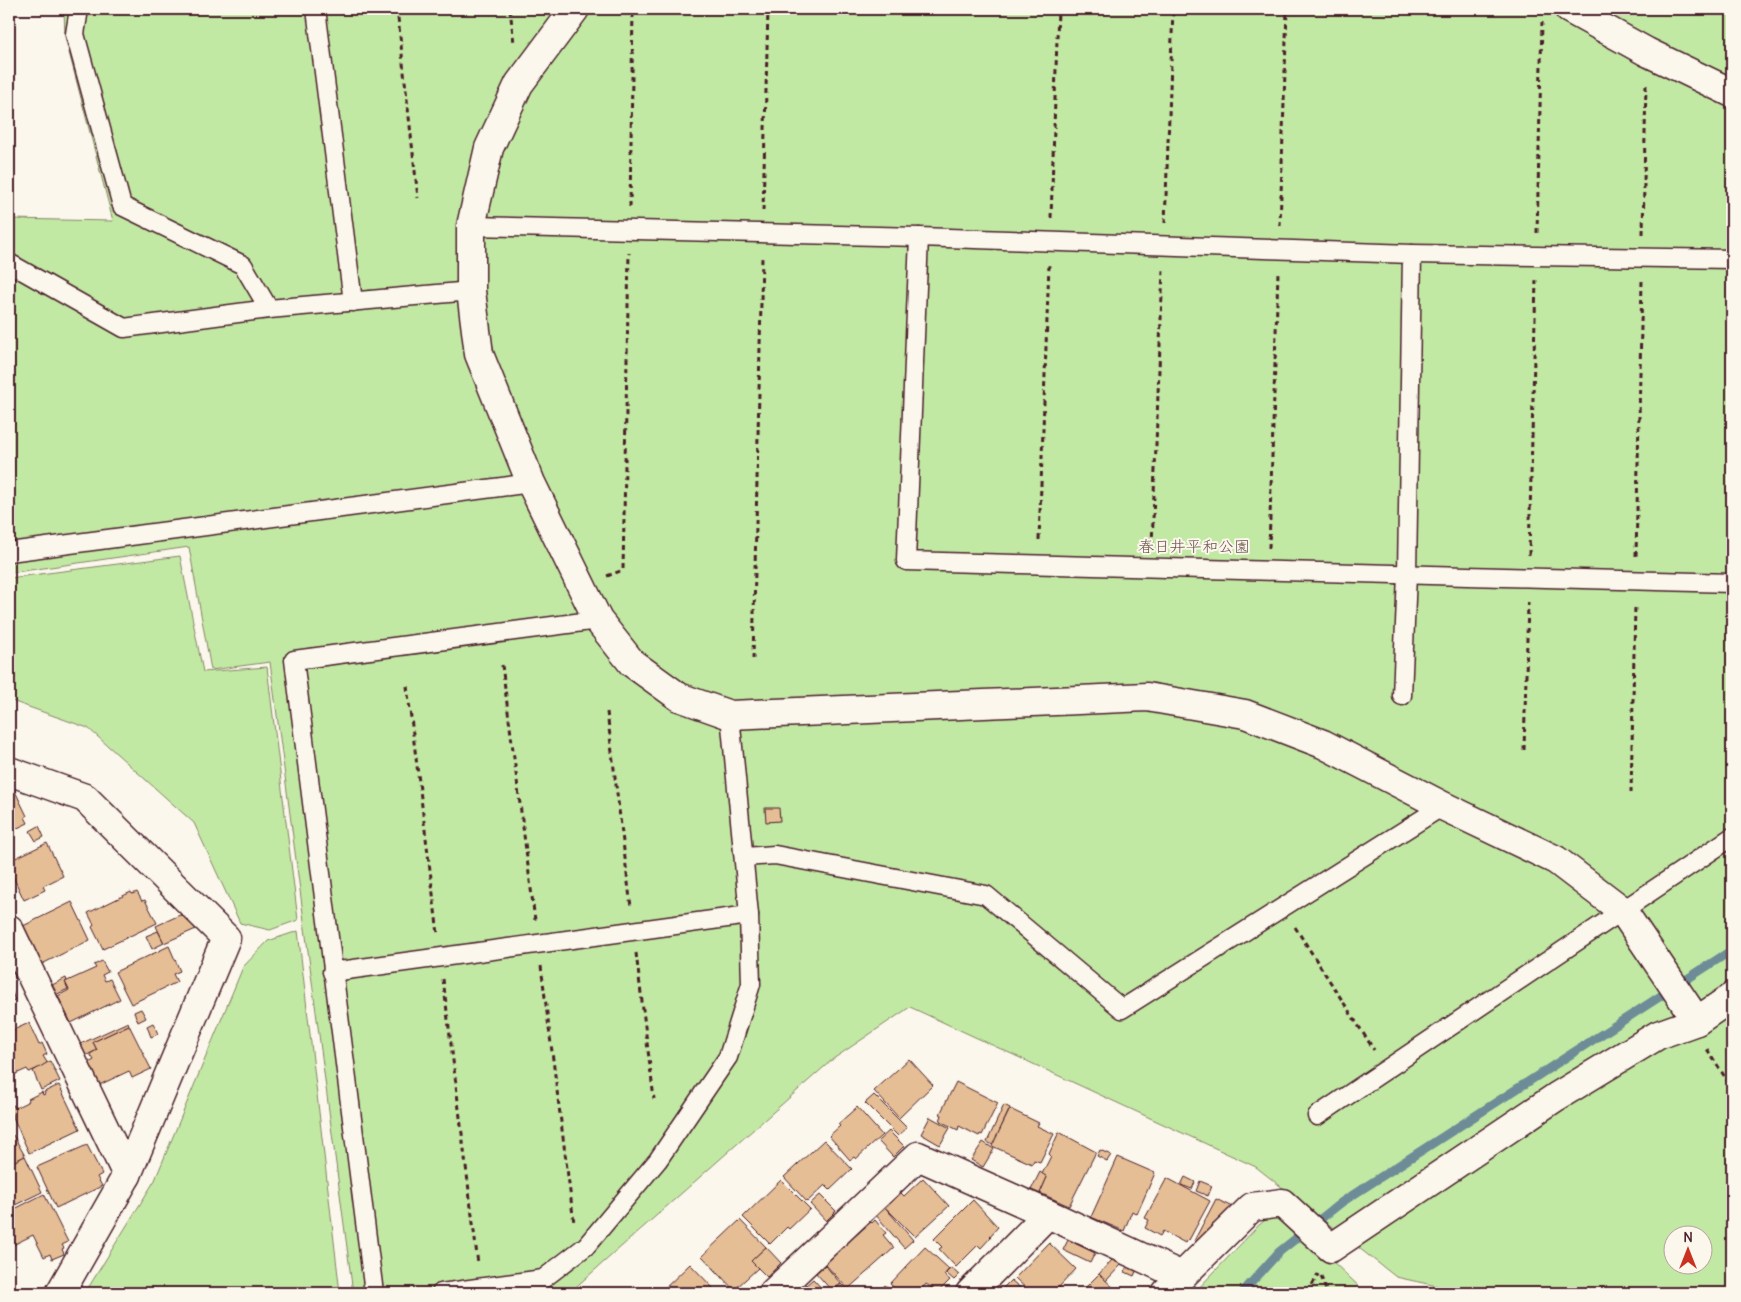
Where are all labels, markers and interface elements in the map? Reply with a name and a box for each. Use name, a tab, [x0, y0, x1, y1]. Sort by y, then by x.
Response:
park label: 春日井平和公園	[1138, 536, 1250, 556]
north arrow	[1664, 1224, 1714, 1274]
text: N	[1683, 1228, 1693, 1246]

